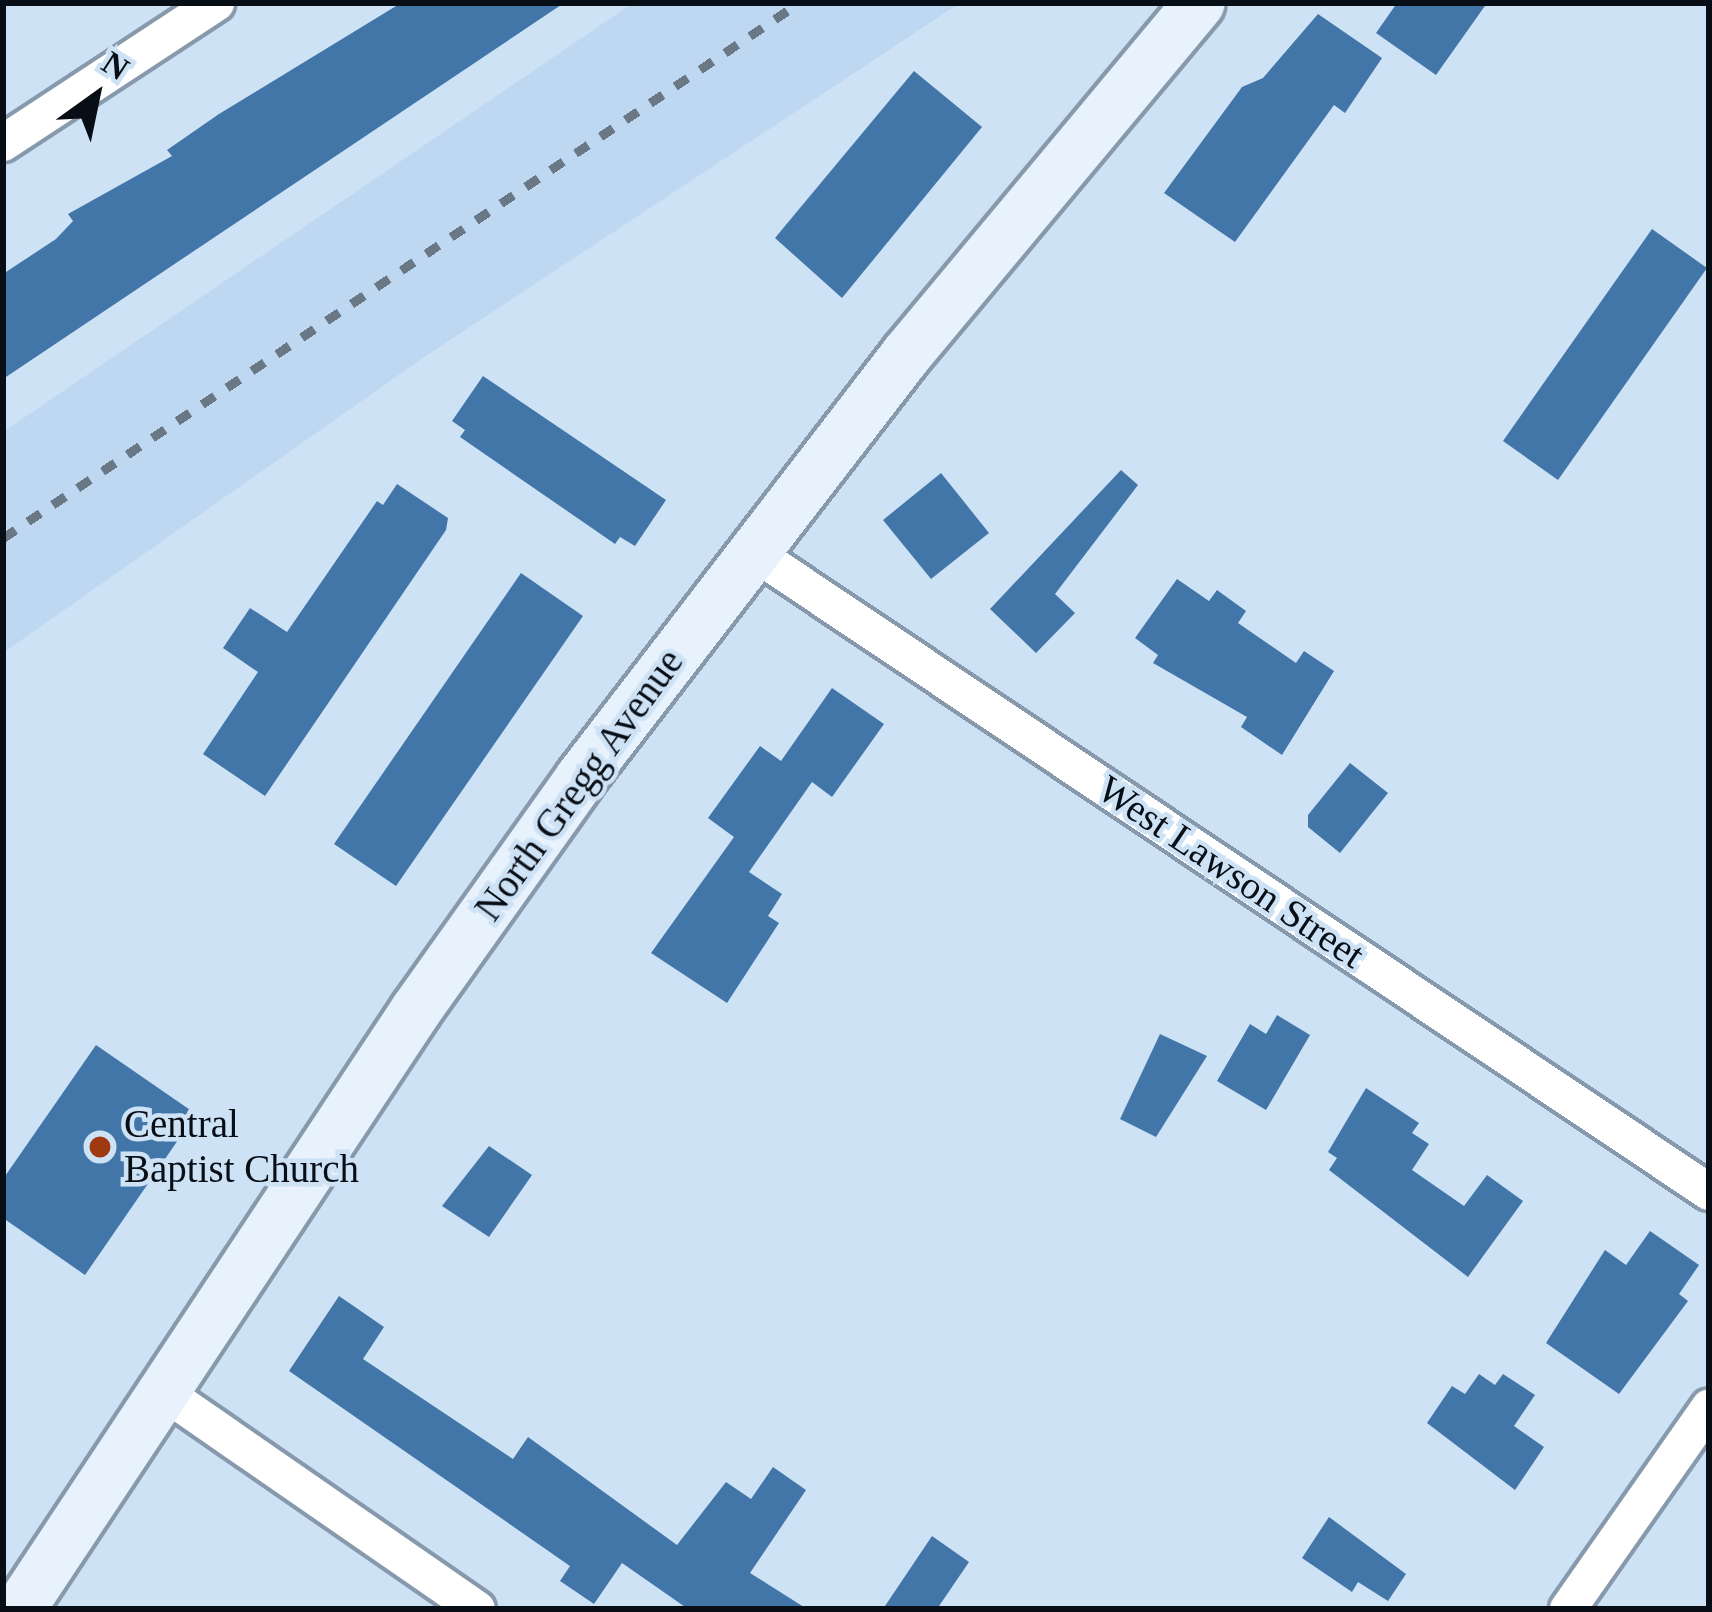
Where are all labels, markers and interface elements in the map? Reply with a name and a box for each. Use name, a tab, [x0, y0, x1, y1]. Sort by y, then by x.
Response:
north arrow	[36, 36, 156, 156]
text: N	[96, 44, 135, 87]
street label: North Gregg Avenue	[464, 639, 694, 931]
street label: West Lawson Street	[1089, 766, 1373, 978]
place label: Central Baptist Church	[124, 1102, 359, 1193]
marker: Central Baptist Church	[87, 1134, 113, 1160]

